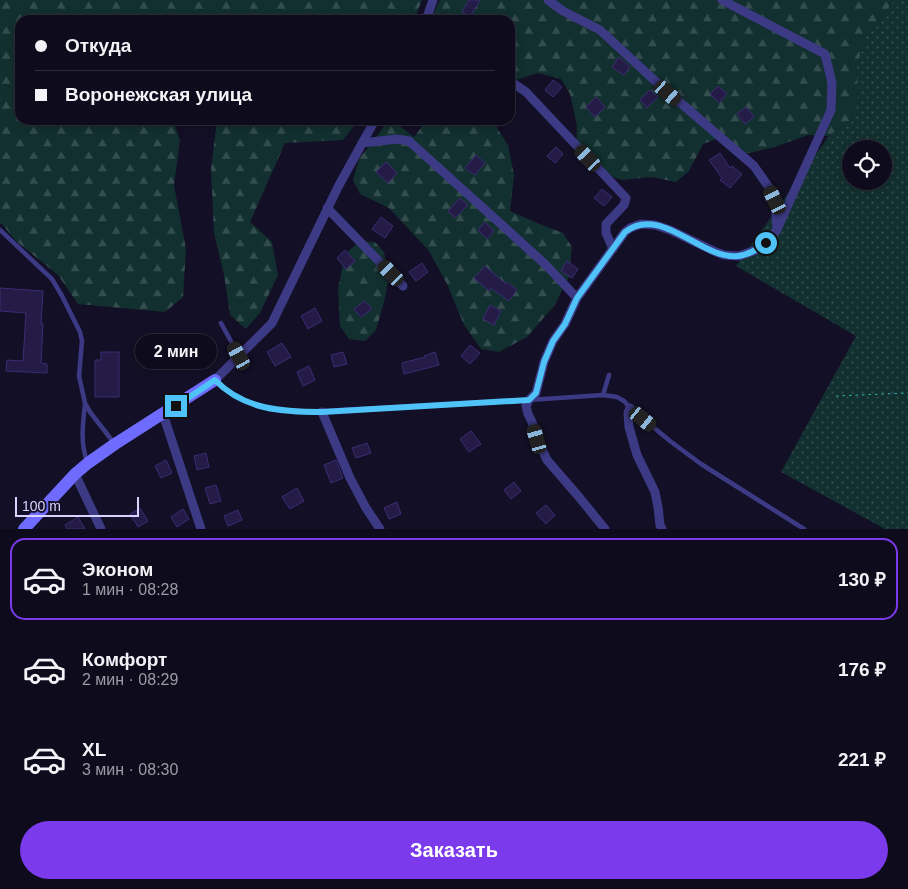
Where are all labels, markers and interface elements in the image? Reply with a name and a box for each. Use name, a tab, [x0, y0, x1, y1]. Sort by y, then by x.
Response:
text: Откуда	[65, 35, 131, 56]
car	[651, 77, 684, 109]
text: Воронежская улица	[65, 84, 252, 105]
map controls	[842, 140, 892, 190]
button: locate	[842, 140, 892, 190]
car	[572, 142, 603, 174]
car	[761, 183, 788, 217]
route start	[755, 232, 777, 254]
car	[375, 257, 406, 289]
callout: 2 мин	[135, 334, 217, 368]
car	[225, 339, 252, 373]
text: 2 мин	[154, 343, 198, 360]
route end	[165, 395, 187, 417]
car	[626, 404, 659, 434]
car	[525, 423, 548, 455]
scale bar	[15, 494, 139, 517]
text: 100 m	[22, 498, 61, 514]
icon: car	[22, 557, 67, 602]
text: Эконом	[82, 559, 153, 580]
text: 130 ₽	[838, 569, 886, 590]
text: 1 мин · 08:28	[82, 581, 178, 598]
icon: car	[22, 647, 67, 692]
text: Комфорт	[82, 649, 167, 670]
text: 176 ₽	[838, 659, 886, 680]
text: 2 мин · 08:29	[82, 671, 178, 688]
icon: car	[22, 737, 67, 782]
text: XL	[82, 739, 106, 760]
text: 221 ₽	[838, 749, 886, 770]
text: 3 мин · 08:30	[82, 761, 178, 778]
button: Заказать	[20, 821, 888, 879]

